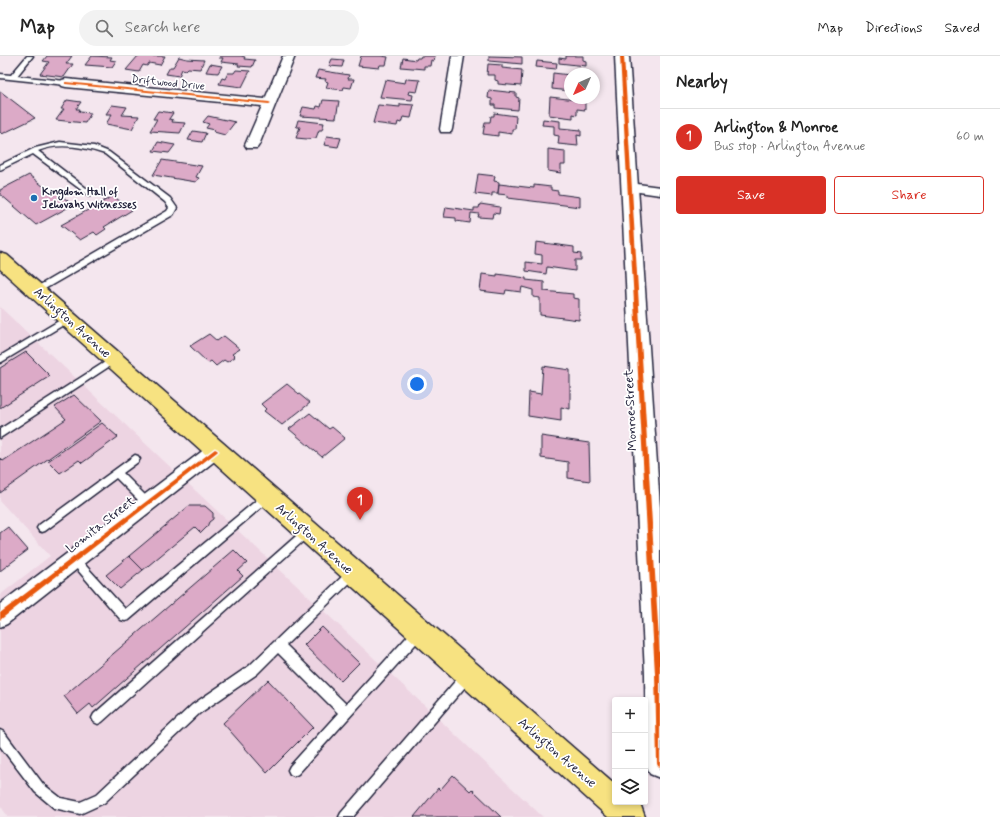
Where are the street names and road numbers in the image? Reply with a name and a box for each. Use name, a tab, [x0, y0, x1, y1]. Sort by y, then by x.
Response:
street label: Driftwood Drive	[131, 72, 205, 94]
street label: Arlington Avenue	[28, 284, 114, 364]
street label: Monroe Street	[620, 368, 642, 451]
street label: Lomita Street	[63, 492, 139, 557]
street label: Arlington Avenue	[270, 500, 356, 580]
street label: Arlington Avenue	[513, 714, 600, 793]

